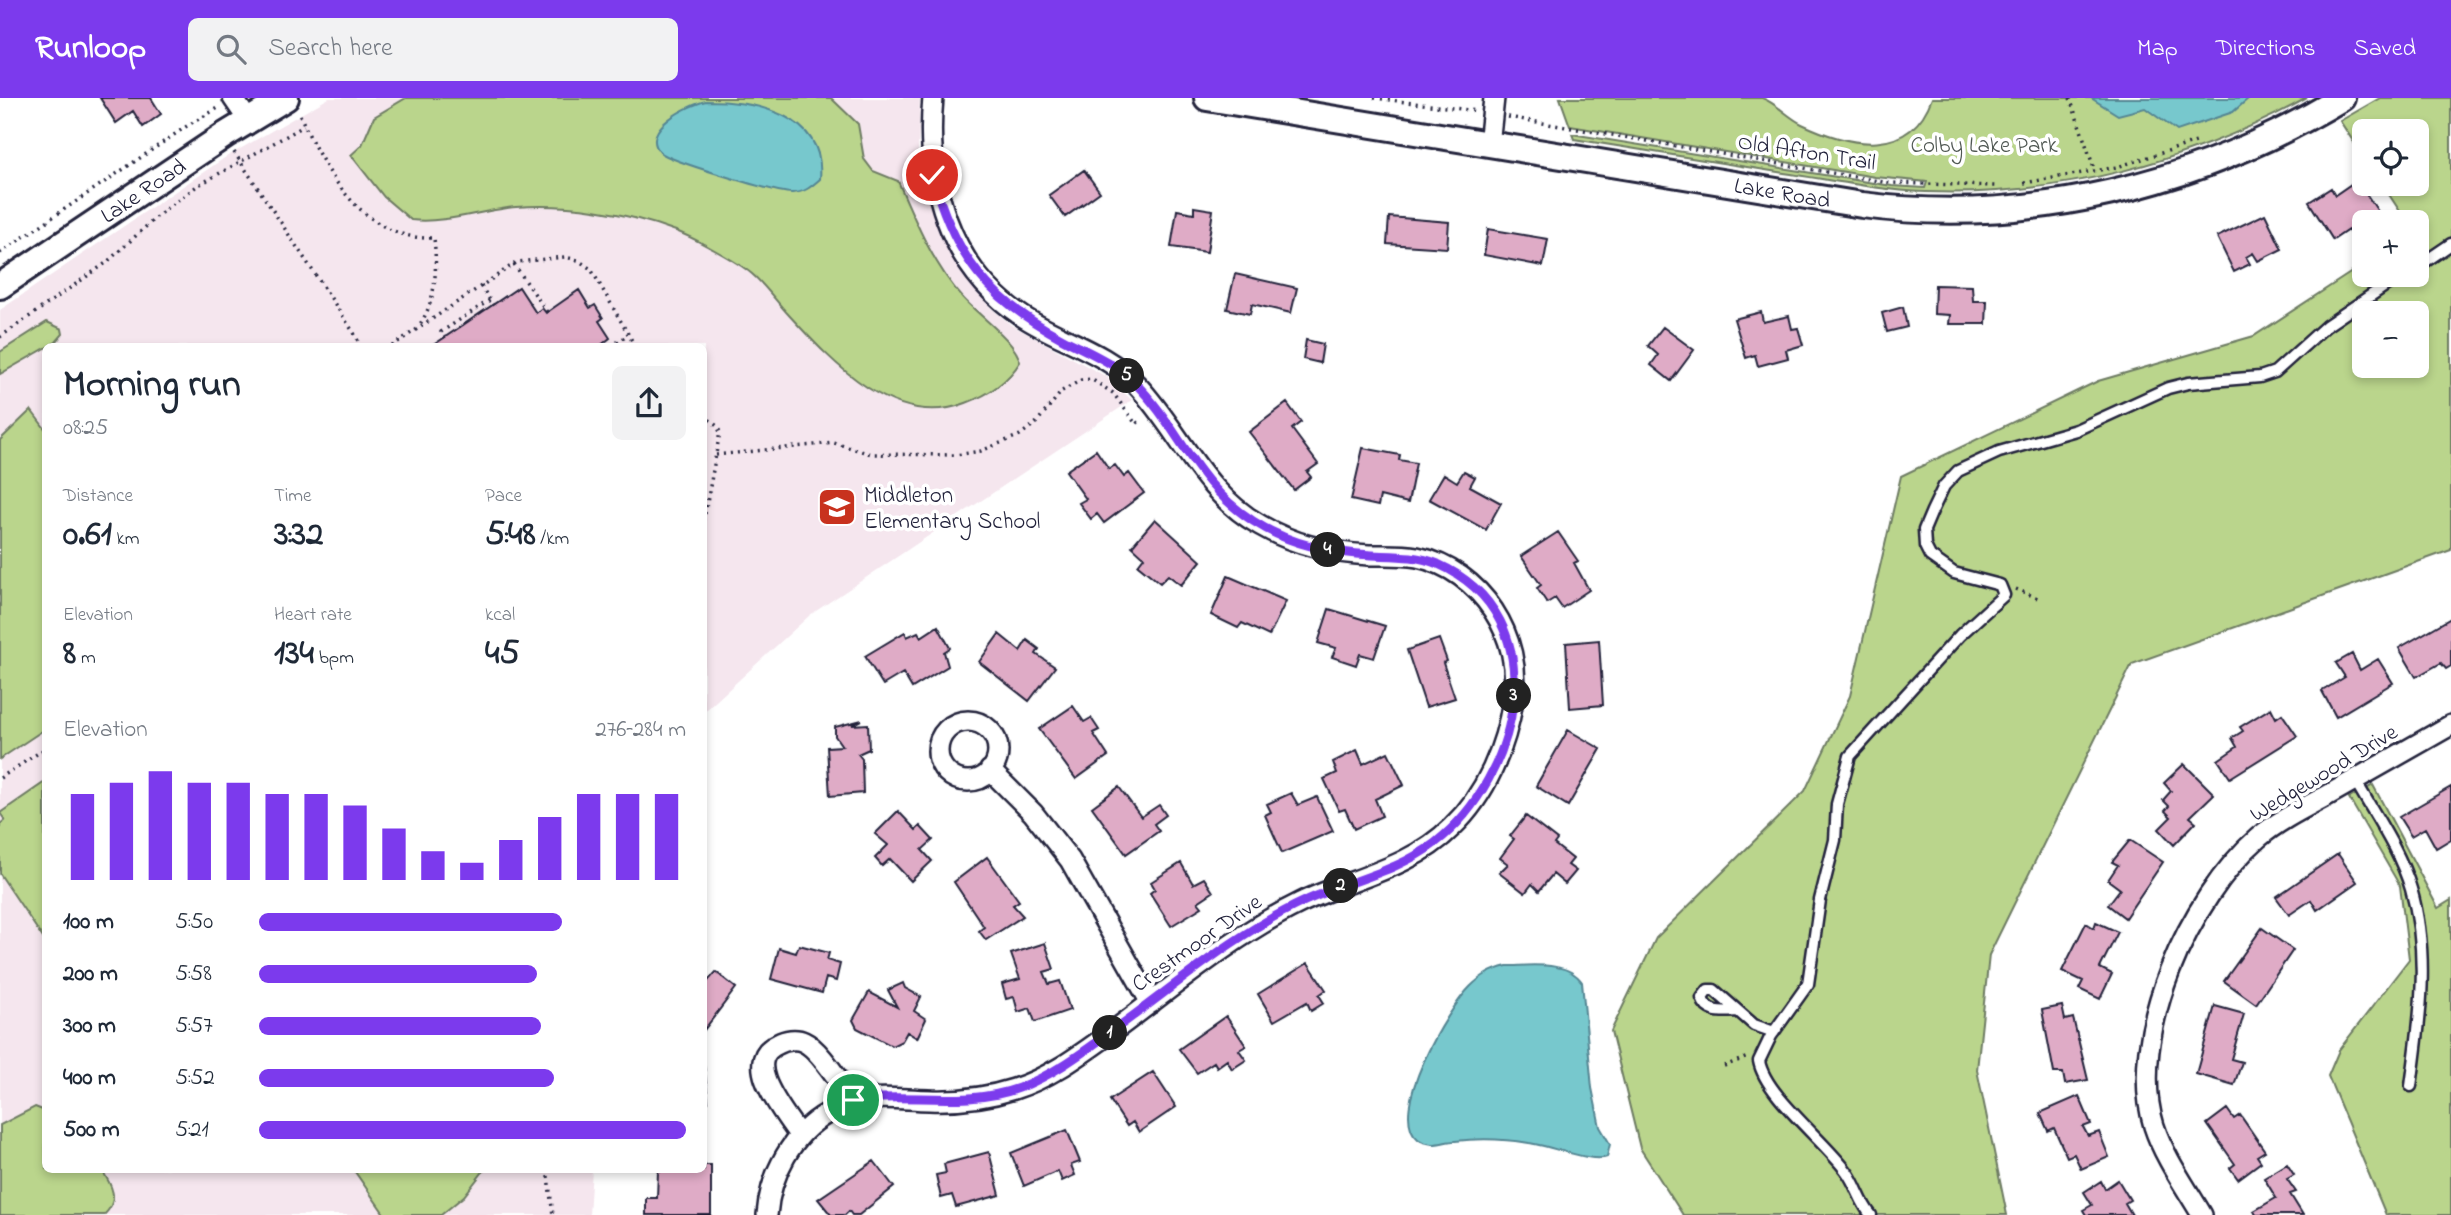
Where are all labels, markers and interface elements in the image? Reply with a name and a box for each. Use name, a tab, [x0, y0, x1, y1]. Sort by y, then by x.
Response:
search box	[188, 18, 678, 81]
text: Runloop	[35, 25, 146, 73]
icon: search	[212, 30, 250, 68]
text: Search here	[268, 30, 393, 68]
text: Map	[2137, 32, 2178, 67]
text: Directions	[2216, 32, 2315, 67]
text: Saved	[2353, 32, 2416, 67]
map controls	[2352, 119, 2429, 378]
button: locate	[2352, 119, 2429, 196]
street label: Old Afton Trail	[1735, 126, 1878, 181]
park label: Colby Lake Park	[1910, 130, 2058, 165]
pin	[902, 145, 962, 205]
street label: Lake Road	[95, 151, 194, 233]
icon: check	[913, 156, 951, 194]
street label: Lake Road	[1731, 170, 1833, 219]
button: +	[2352, 210, 2429, 287]
button: −	[2352, 301, 2429, 378]
text: Morning run	[63, 358, 241, 414]
pin: 5	[1110, 358, 1144, 394]
text: 5	[1121, 362, 1132, 389]
button: share	[612, 366, 686, 440]
text: 08:25	[63, 412, 108, 445]
place label: Middleton Elementary School	[864, 480, 1040, 541]
text: Distance	[63, 483, 133, 510]
text: Time	[274, 483, 312, 510]
text: Pace	[485, 483, 522, 510]
school or university icon: Middleton Elementary School	[816, 486, 858, 528]
text: 0.61	[63, 510, 112, 561]
text: 3:32	[274, 510, 323, 561]
text: 5:48	[485, 510, 536, 561]
text: km	[112, 526, 140, 553]
text: /km	[536, 526, 569, 553]
pin: 4	[1310, 532, 1346, 568]
text: 4	[1324, 536, 1331, 563]
text: Elevation	[63, 602, 133, 629]
text: Heart rate	[274, 602, 352, 629]
text: kcal	[485, 602, 515, 629]
text: 8	[63, 629, 76, 680]
text: 134	[274, 629, 314, 680]
text: 45	[485, 629, 519, 680]
text: m	[76, 645, 96, 672]
text: bpm	[314, 645, 354, 672]
pin: 3	[1496, 678, 1532, 714]
text: 3	[1510, 682, 1517, 709]
text: Elevation	[63, 714, 148, 747]
text: 276–284 m	[595, 714, 686, 747]
street label: Wedgewood Drive	[2244, 717, 2406, 832]
pin: 2	[1324, 868, 1358, 904]
text: 2	[1336, 872, 1345, 899]
street label: Crestmoor Drive	[1126, 886, 1270, 1001]
text: 100 m	[63, 906, 114, 939]
text: 5:50	[175, 906, 213, 939]
text: 200 m	[63, 958, 118, 991]
text: 5:58	[175, 958, 212, 991]
text: 300 m	[63, 1010, 116, 1043]
text: 5:57	[175, 1010, 213, 1043]
pin: 1	[1092, 1016, 1128, 1051]
text: 1	[1106, 1019, 1113, 1046]
text: 400 m	[63, 1062, 116, 1095]
text: 5:52	[175, 1062, 215, 1095]
pin	[823, 1070, 883, 1130]
icon: arrive	[834, 1081, 872, 1119]
text: 500 m	[63, 1114, 120, 1147]
text: 5:21	[175, 1114, 209, 1147]

